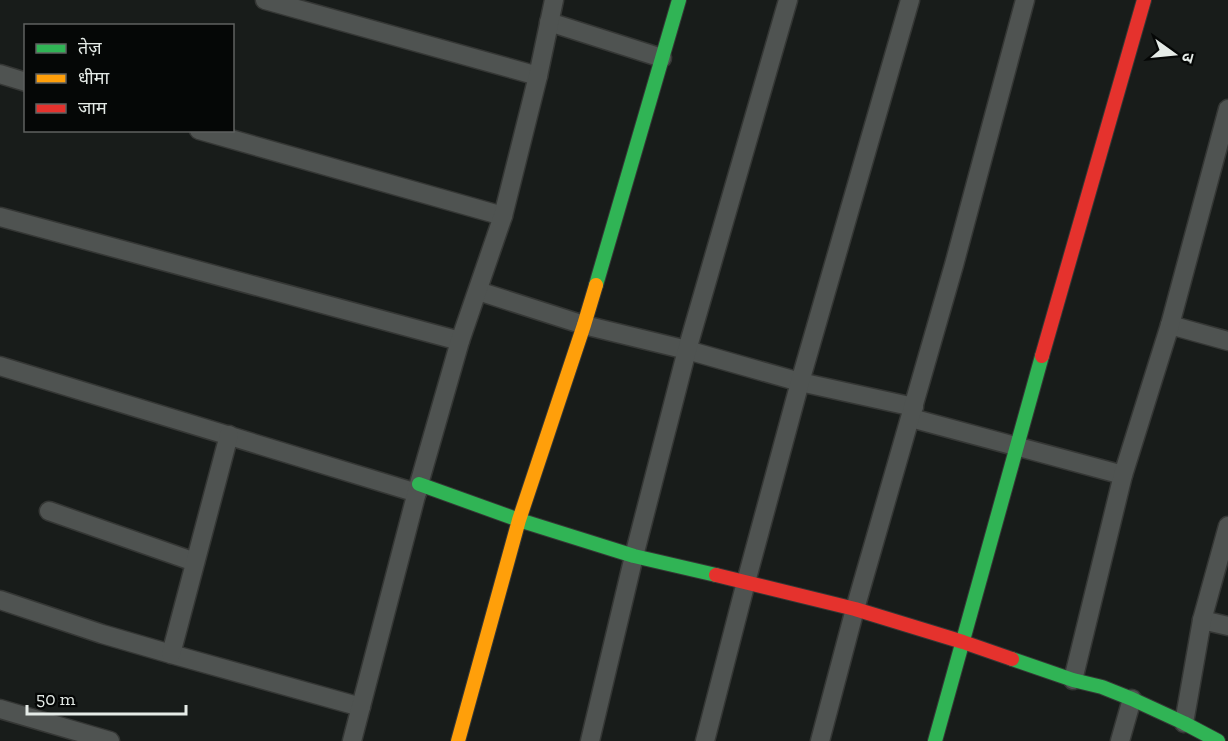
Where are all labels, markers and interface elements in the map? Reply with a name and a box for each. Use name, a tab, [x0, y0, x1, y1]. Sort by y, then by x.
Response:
legend	[24, 24, 234, 132]
north arrow	[1144, 24, 1204, 84]
text: तेज़	[78, 37, 102, 59]
text: उ	[1177, 51, 1198, 65]
text: धीमा	[78, 67, 109, 89]
text: जाम	[78, 97, 108, 119]
scale bar	[27, 678, 186, 716]
text: 50 m	[36, 688, 76, 710]

